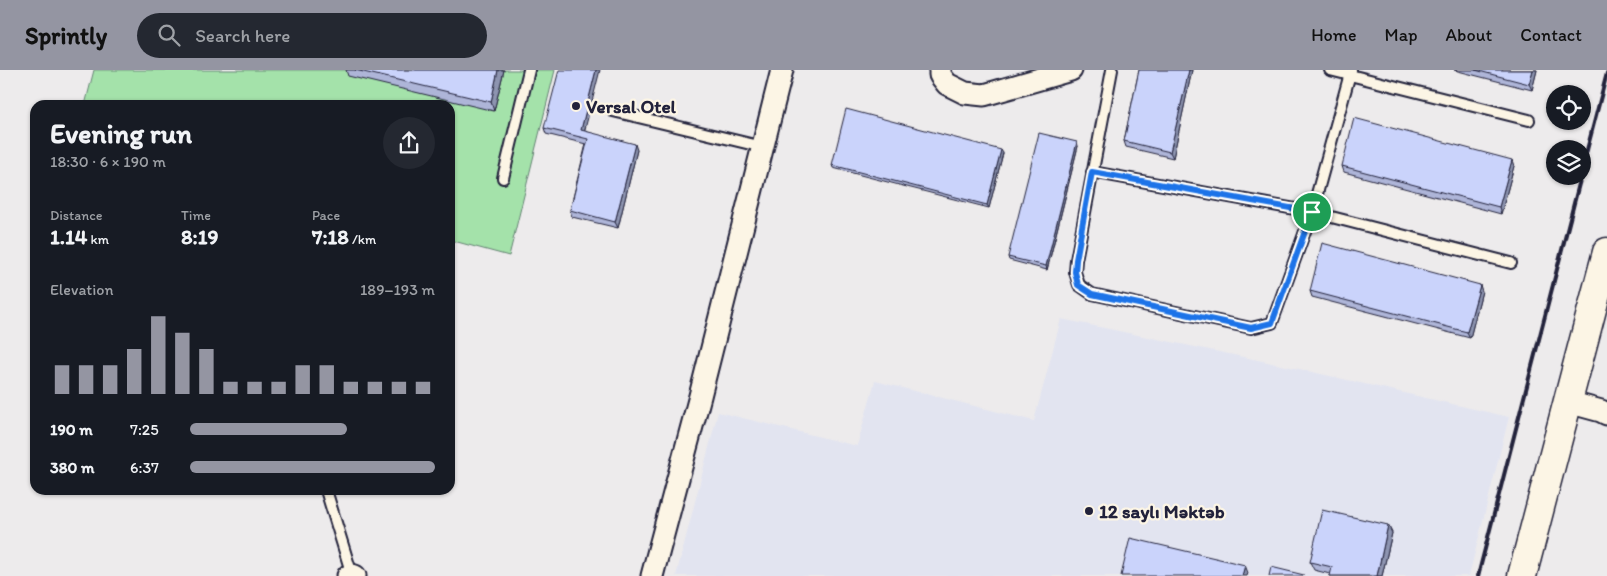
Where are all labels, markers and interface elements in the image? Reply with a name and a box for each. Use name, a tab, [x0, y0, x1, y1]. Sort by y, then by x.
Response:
search box	[137, 13, 487, 58]
text: Sprintly	[25, 21, 107, 50]
icon: search	[155, 21, 183, 49]
text: Search here	[195, 24, 290, 47]
text: Home	[1311, 24, 1357, 46]
text: Map	[1385, 24, 1418, 46]
text: About	[1446, 24, 1492, 46]
text: Contact	[1520, 24, 1582, 46]
map controls	[1546, 85, 1591, 185]
button: locate	[1546, 85, 1591, 130]
place label: Versal Otel	[586, 95, 677, 118]
marker: Versal Otel	[570, 100, 582, 112]
text: Evening run	[50, 116, 192, 150]
button: share	[383, 117, 435, 169]
button: layers	[1546, 140, 1591, 185]
text: 18:30 · 6 × 190 m	[50, 152, 166, 171]
pin	[1291, 191, 1333, 233]
icon: arrive	[1298, 198, 1326, 226]
text: Distance	[50, 207, 102, 224]
text: Time	[181, 207, 211, 224]
text: Pace	[312, 207, 340, 224]
text: 1.14	[50, 224, 87, 249]
text: 8:19	[181, 224, 218, 249]
text: 7:18	[312, 224, 349, 249]
text: km	[87, 231, 109, 248]
text: /km	[349, 231, 376, 248]
text: Elevation	[50, 280, 114, 299]
text: 189–193 m	[360, 280, 435, 299]
text: 190 m	[50, 420, 93, 439]
text: 7:25	[130, 420, 159, 439]
text: 380 m	[50, 458, 94, 477]
text: 6:37	[130, 458, 159, 477]
place label: 12 saylı Məktəb	[1099, 500, 1225, 523]
marker: 12 saylı Məktəb	[1083, 505, 1095, 517]

